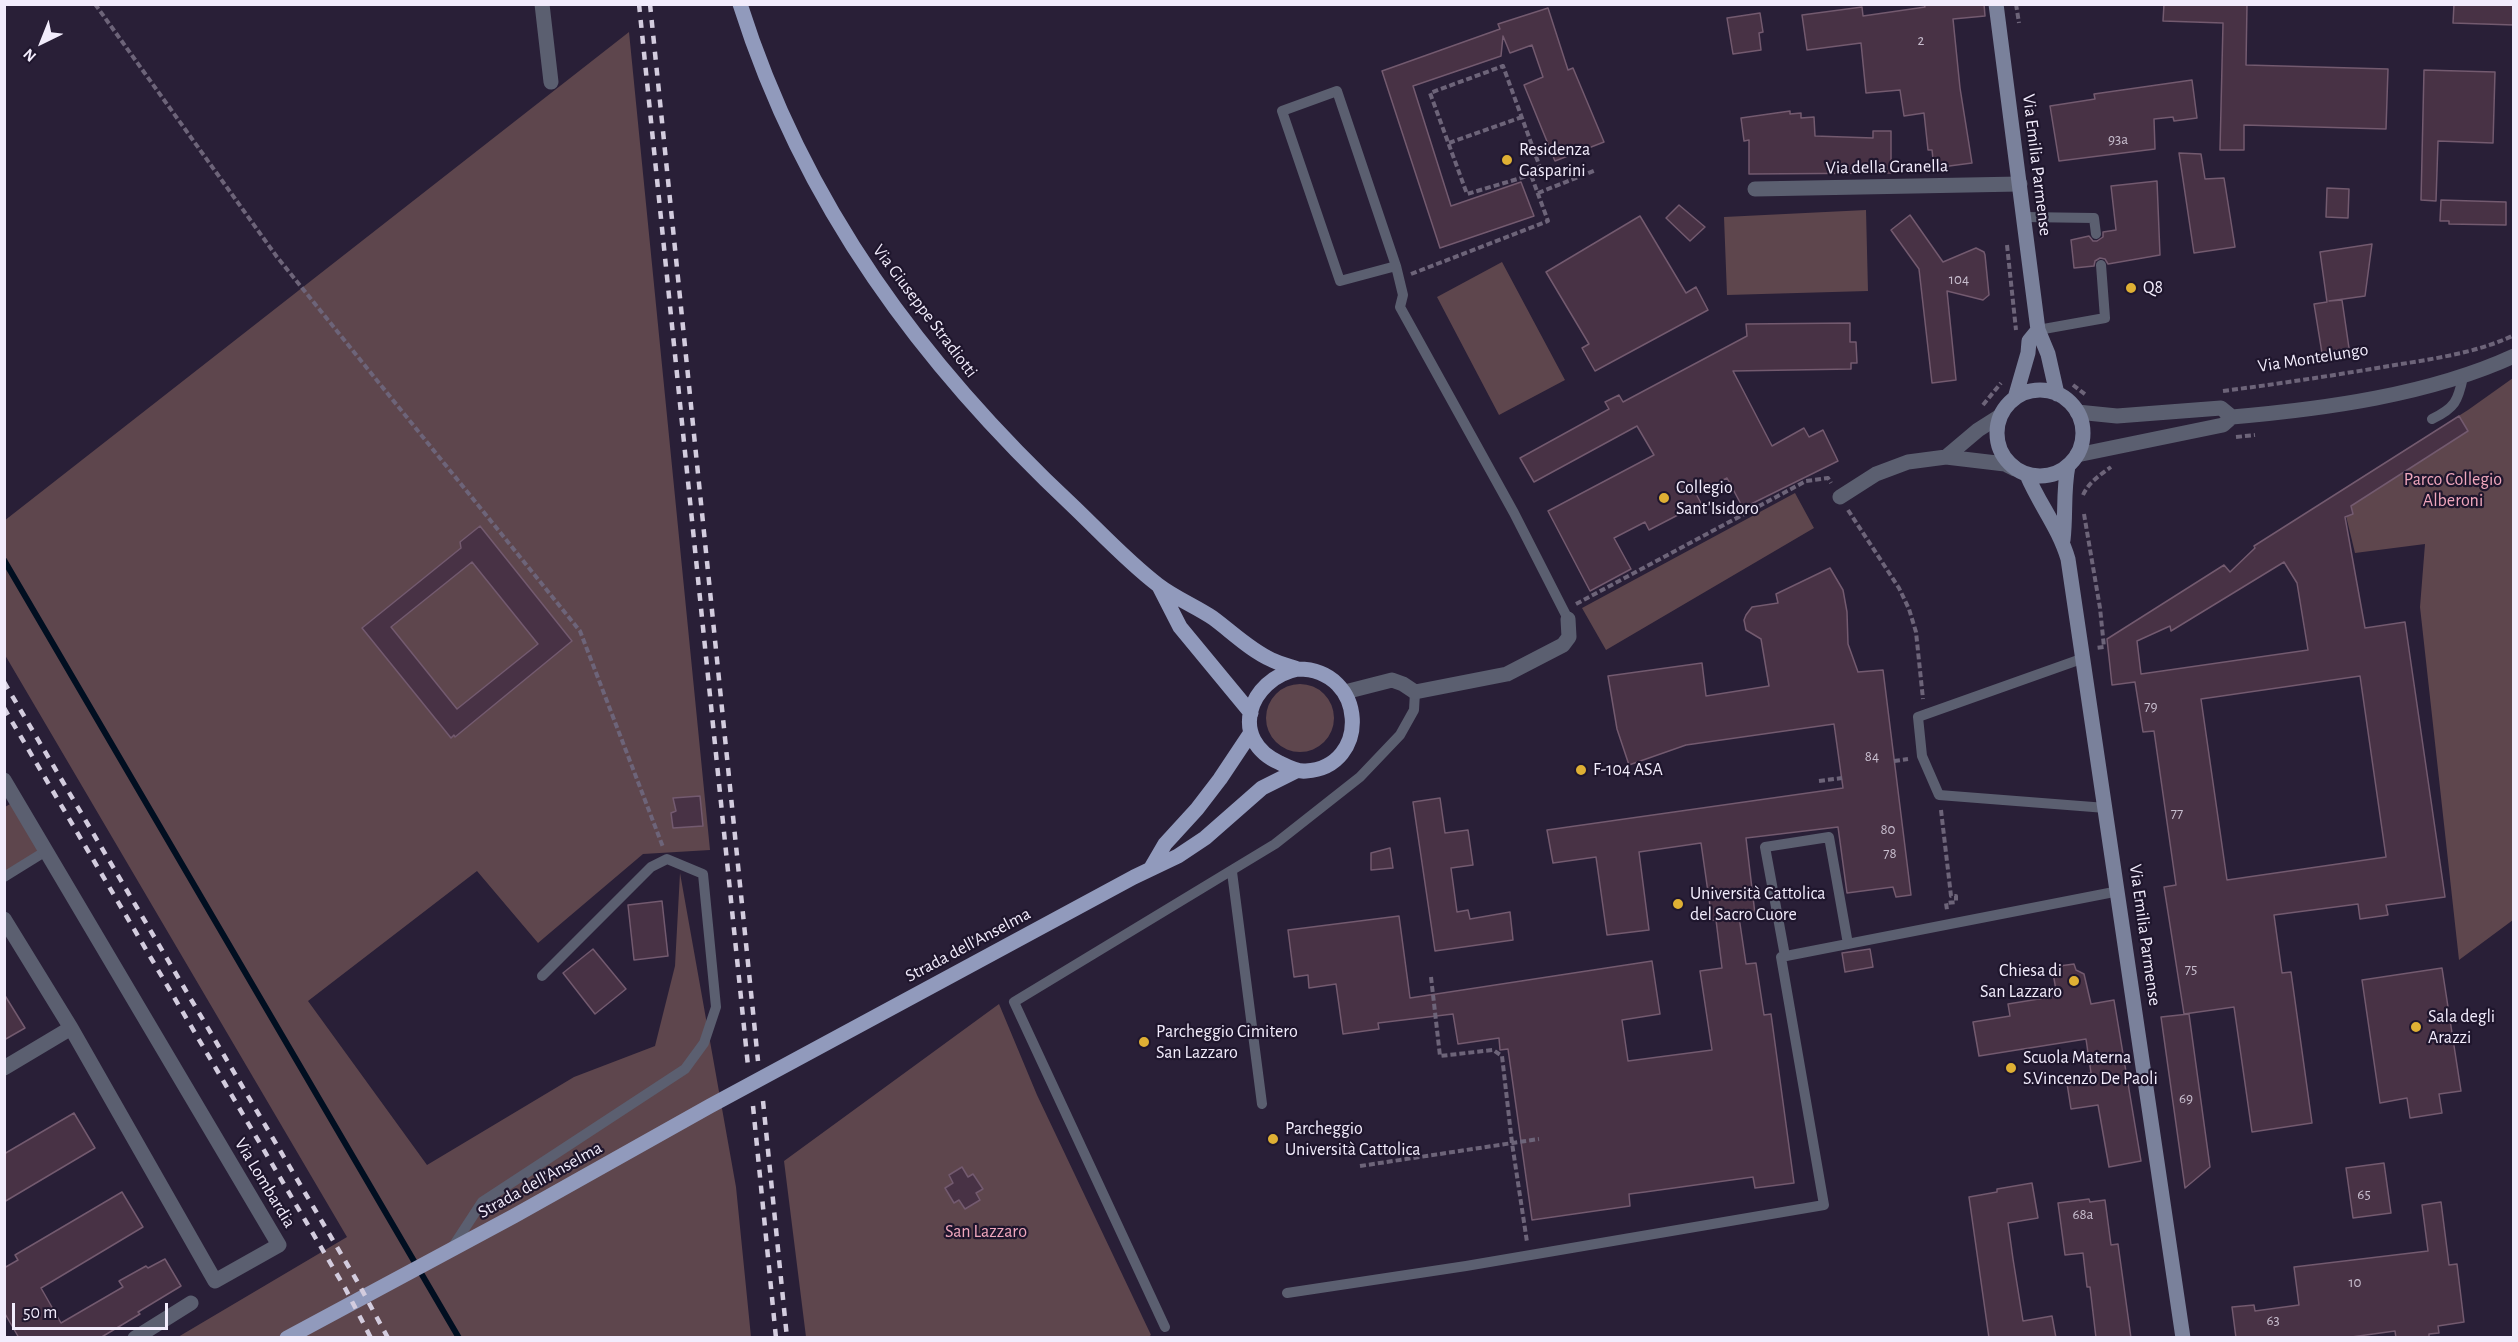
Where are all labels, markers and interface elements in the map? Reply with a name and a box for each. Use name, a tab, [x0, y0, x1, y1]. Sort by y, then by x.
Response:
north arrow	[12, 12, 72, 72]
house number: 2	[1918, 31, 1924, 49]
text: N	[20, 46, 39, 65]
street label: Via Emilia Parmense	[2018, 93, 2056, 237]
house number: 93a	[2108, 130, 2128, 148]
place label: Residenza Gasparini	[1519, 139, 1590, 182]
marker: Residenza Gasparini	[1500, 153, 1514, 167]
street label: Via della Granella	[1826, 155, 1948, 179]
street label: Via Giuseppe Stradiotti	[868, 240, 982, 382]
house number: 104	[1949, 270, 1969, 288]
place label: Q8	[2143, 277, 2163, 299]
marker: Q8	[2124, 281, 2138, 295]
street label: Via Montelungo	[2256, 339, 2370, 377]
park label: Parco Collegio Alberoni	[2404, 469, 2502, 512]
place label: Collegio Sant'Isidoro	[1676, 477, 1759, 520]
marker: Collegio Sant'Isidoro	[1657, 491, 1671, 505]
house number: 79	[2144, 697, 2158, 715]
house number: 84	[1865, 747, 1879, 765]
place label: F-104 ASA	[1593, 759, 1663, 781]
marker: F-104 ASA	[1574, 763, 1588, 777]
house number: 77	[2171, 804, 2183, 822]
house number: 80	[1880, 820, 1896, 838]
house number: 78	[1883, 844, 1897, 862]
street label: Via Emilia Parmense	[2124, 863, 2166, 1007]
place label: Università Cattolica del Sacro Cuore	[1690, 883, 1826, 926]
marker: Università Cattolica del Sacro Cuore	[1671, 897, 1685, 911]
street label: Strada dell'Anselma	[902, 903, 1034, 987]
place label: Chiesa di San Lazzaro	[1980, 960, 2062, 1002]
house number: 75	[2185, 960, 2197, 978]
marker: Chiesa di San Lazzaro	[2067, 974, 2081, 988]
place label: Sala degli Arazzi	[2428, 1006, 2495, 1048]
marker: Sala degli Arazzi	[2409, 1020, 2423, 1034]
place label: Parcheggio Cimitero San Lazzaro	[1156, 1021, 1298, 1064]
marker: Parcheggio Cimitero San Lazzaro	[1137, 1035, 1151, 1049]
place label: Scuola Materna S.Vincenzo De Paoli	[2023, 1047, 2158, 1090]
marker: Scuola Materna S.Vincenzo De Paoli	[2004, 1061, 2018, 1075]
house number: 69	[2179, 1089, 2193, 1107]
place label: Parcheggio Università Cattolica	[1285, 1118, 1421, 1160]
marker: Parcheggio Università Cattolica	[1266, 1132, 1280, 1146]
street label: Via Lombardia	[230, 1134, 300, 1232]
street label: Strada dell'Anselma	[474, 1137, 606, 1223]
house number: 65	[2357, 1185, 2371, 1203]
house number: 68a	[2072, 1205, 2094, 1223]
park label: San Lazzaro	[945, 1221, 1027, 1243]
house number: 10	[2348, 1273, 2362, 1291]
scale bar	[15, 1291, 171, 1329]
text: 50 m	[23, 1304, 57, 1322]
house number: 63	[2266, 1311, 2280, 1329]

